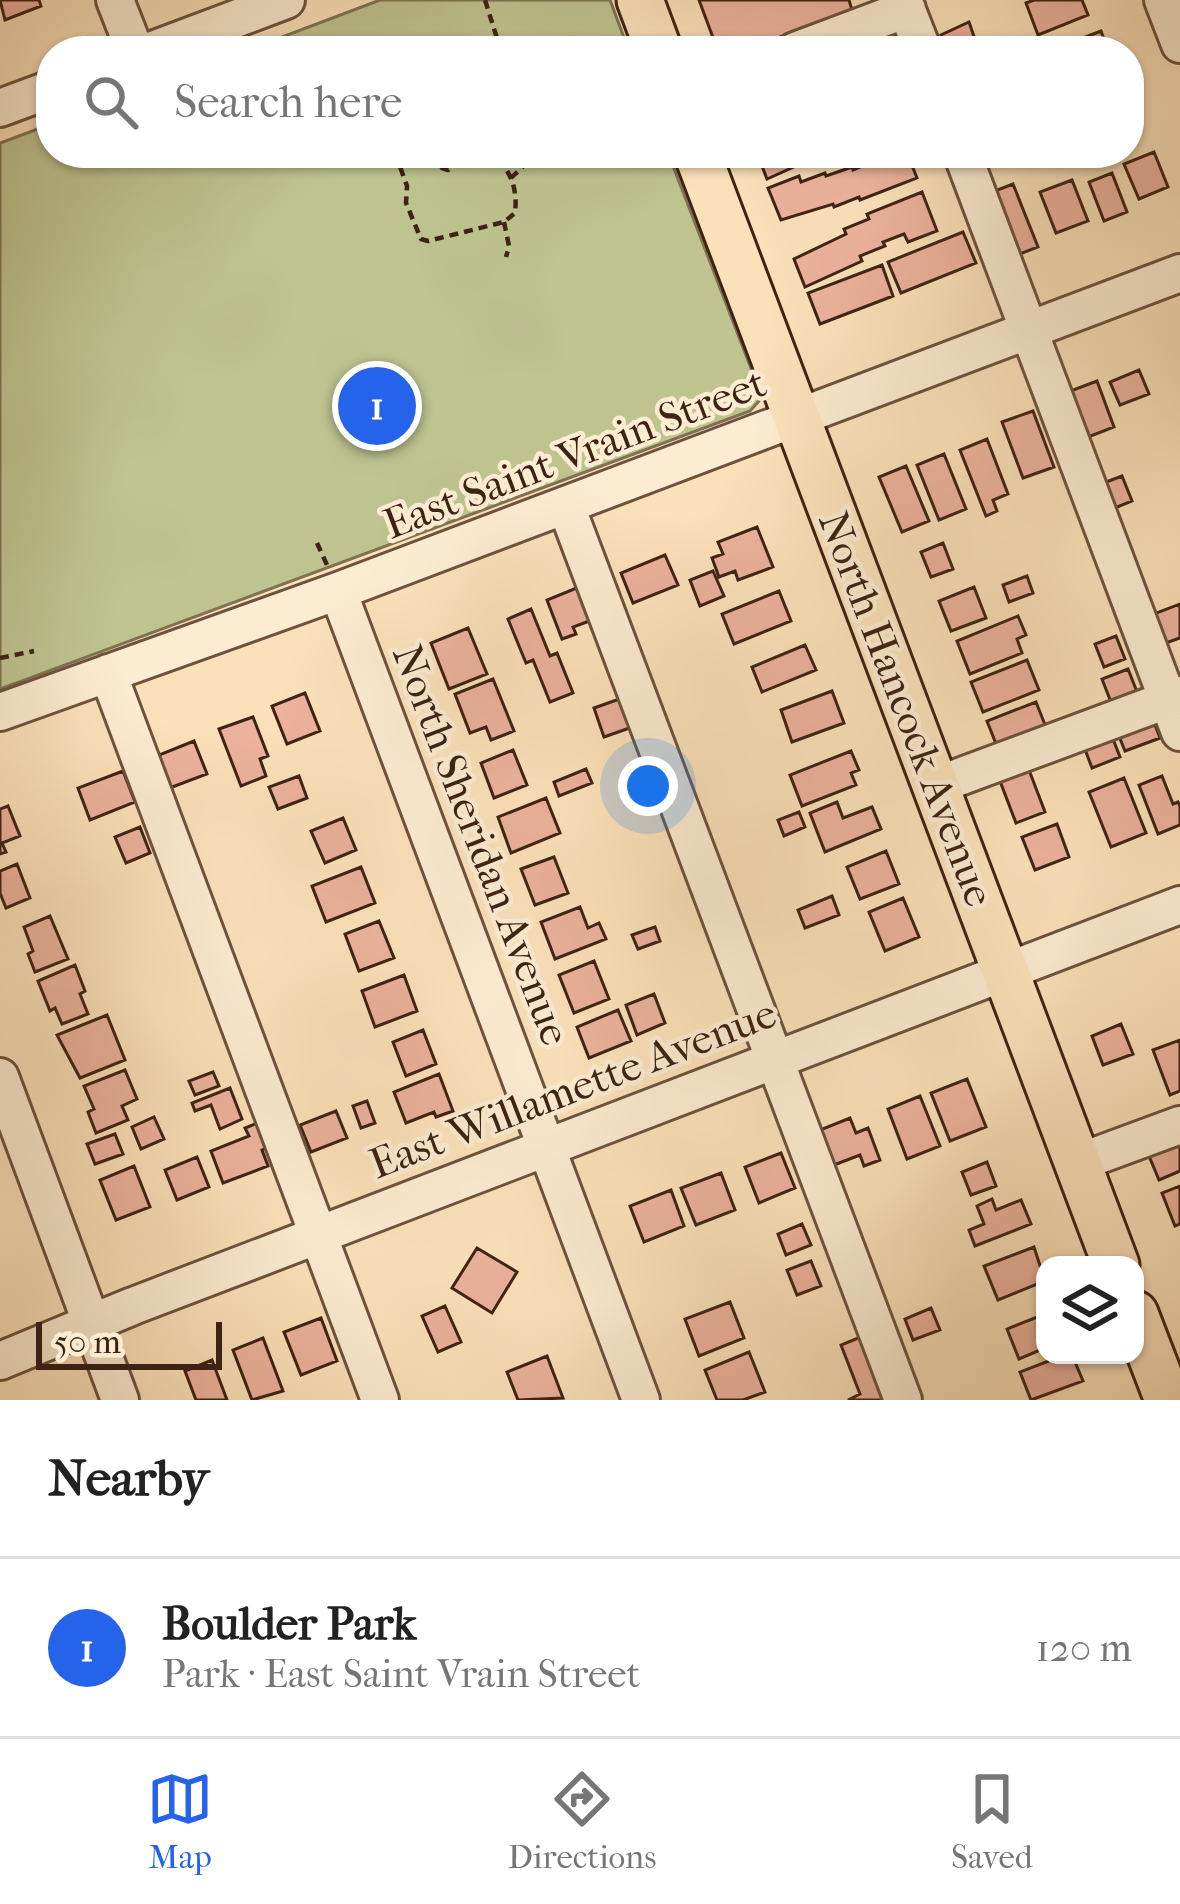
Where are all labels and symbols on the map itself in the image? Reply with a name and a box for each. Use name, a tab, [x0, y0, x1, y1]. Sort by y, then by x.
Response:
street label: East Saint Vrain Street	[377, 358, 773, 550]
pin: 1	[338, 361, 416, 451]
street label: North Hancock Avenue	[808, 505, 1004, 913]
street label: North Sheridan Avenue	[382, 638, 580, 1052]
your location	[618, 756, 678, 816]
street label: East Willamette Avenue	[363, 989, 783, 1189]
scale bar	[36, 1316, 222, 1369]

